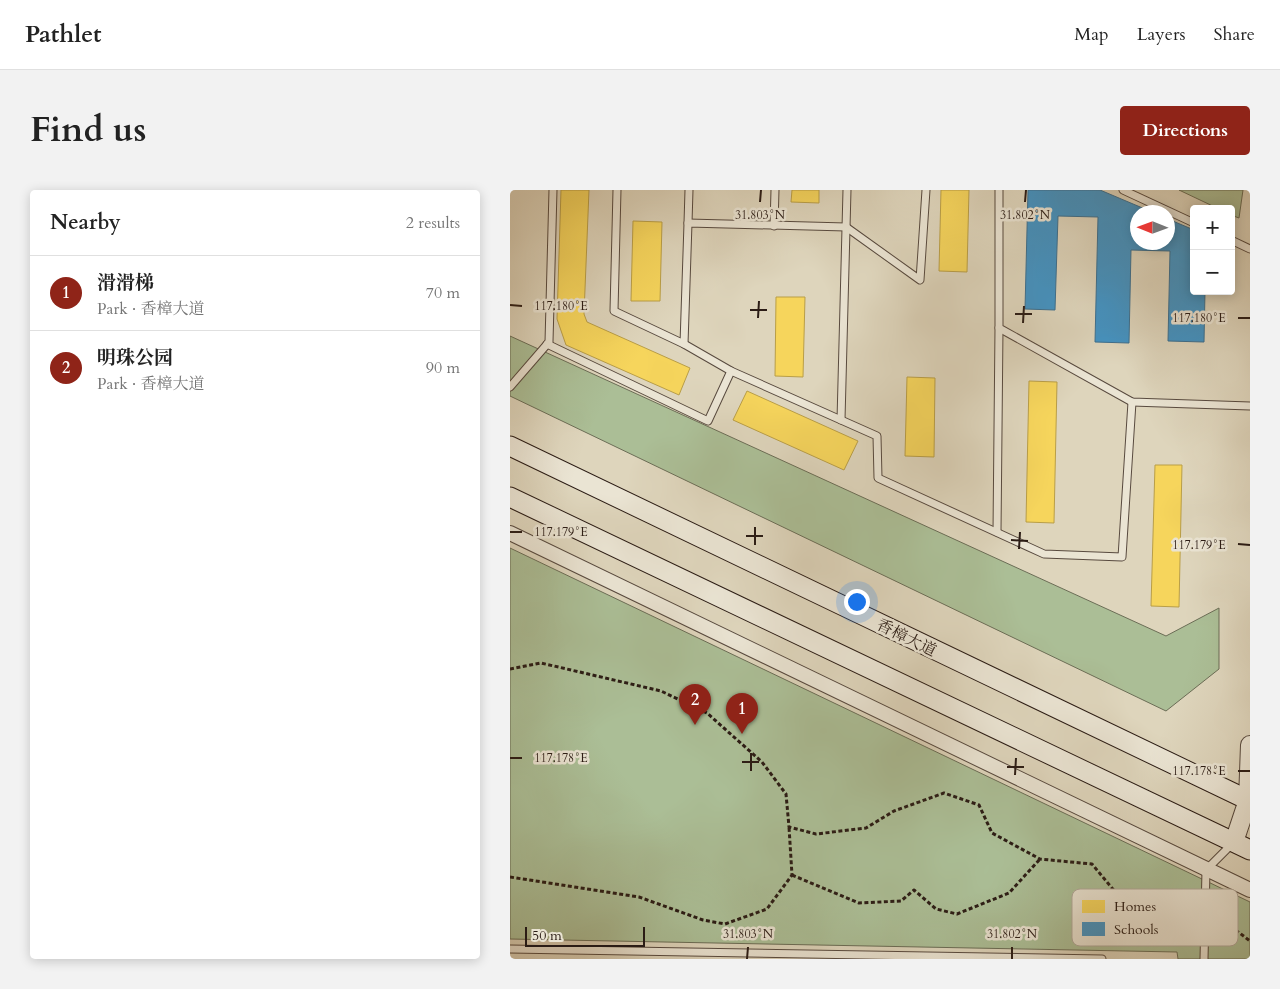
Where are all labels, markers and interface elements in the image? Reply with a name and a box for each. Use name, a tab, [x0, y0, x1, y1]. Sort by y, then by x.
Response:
text: Pathlet	[25, 18, 102, 51]
text: Map	[1074, 22, 1109, 47]
text: Layers	[1137, 22, 1186, 47]
text: Share	[1214, 22, 1255, 47]
text: Find us	[30, 106, 146, 154]
button: Directions	[1120, 106, 1250, 155]
north arrow	[1130, 205, 1175, 250]
map controls	[1190, 205, 1235, 295]
button: +	[1190, 205, 1235, 250]
text: 31.803°N	[735, 207, 786, 223]
text: 31.802°N	[1000, 207, 1051, 223]
text: Nearby	[50, 208, 121, 237]
text: 2 results	[406, 212, 460, 234]
button: −	[1190, 250, 1235, 295]
text: 滑滑梯	[97, 270, 154, 296]
text: 1	[62, 282, 70, 304]
text: 70 m	[426, 282, 460, 304]
text: Park · 香樟大道	[97, 298, 204, 320]
text: 117.180°E	[534, 298, 588, 314]
text: 117.180°E	[1172, 310, 1226, 326]
text: 明珠公园	[97, 345, 173, 371]
text: 2	[62, 357, 70, 379]
text: 90 m	[426, 357, 460, 379]
text: Park · 香樟大道	[97, 373, 204, 395]
text: 117.179°E	[534, 524, 588, 540]
text: 117.179°E	[1172, 537, 1226, 553]
your location	[844, 589, 870, 615]
street label: 香樟大道	[873, 614, 940, 662]
pin: 2	[679, 684, 711, 725]
pin: 1	[726, 693, 758, 734]
text: 117.178°E	[534, 750, 588, 766]
text: 117.178°E	[1172, 763, 1226, 779]
legend	[1072, 889, 1238, 946]
text: Homes	[1114, 897, 1156, 916]
text: Schools	[1114, 920, 1159, 939]
scale bar	[525, 924, 645, 947]
text: 50 m	[532, 926, 562, 945]
text: 31.803°N	[723, 926, 774, 942]
text: 31.802°N	[987, 926, 1038, 942]

